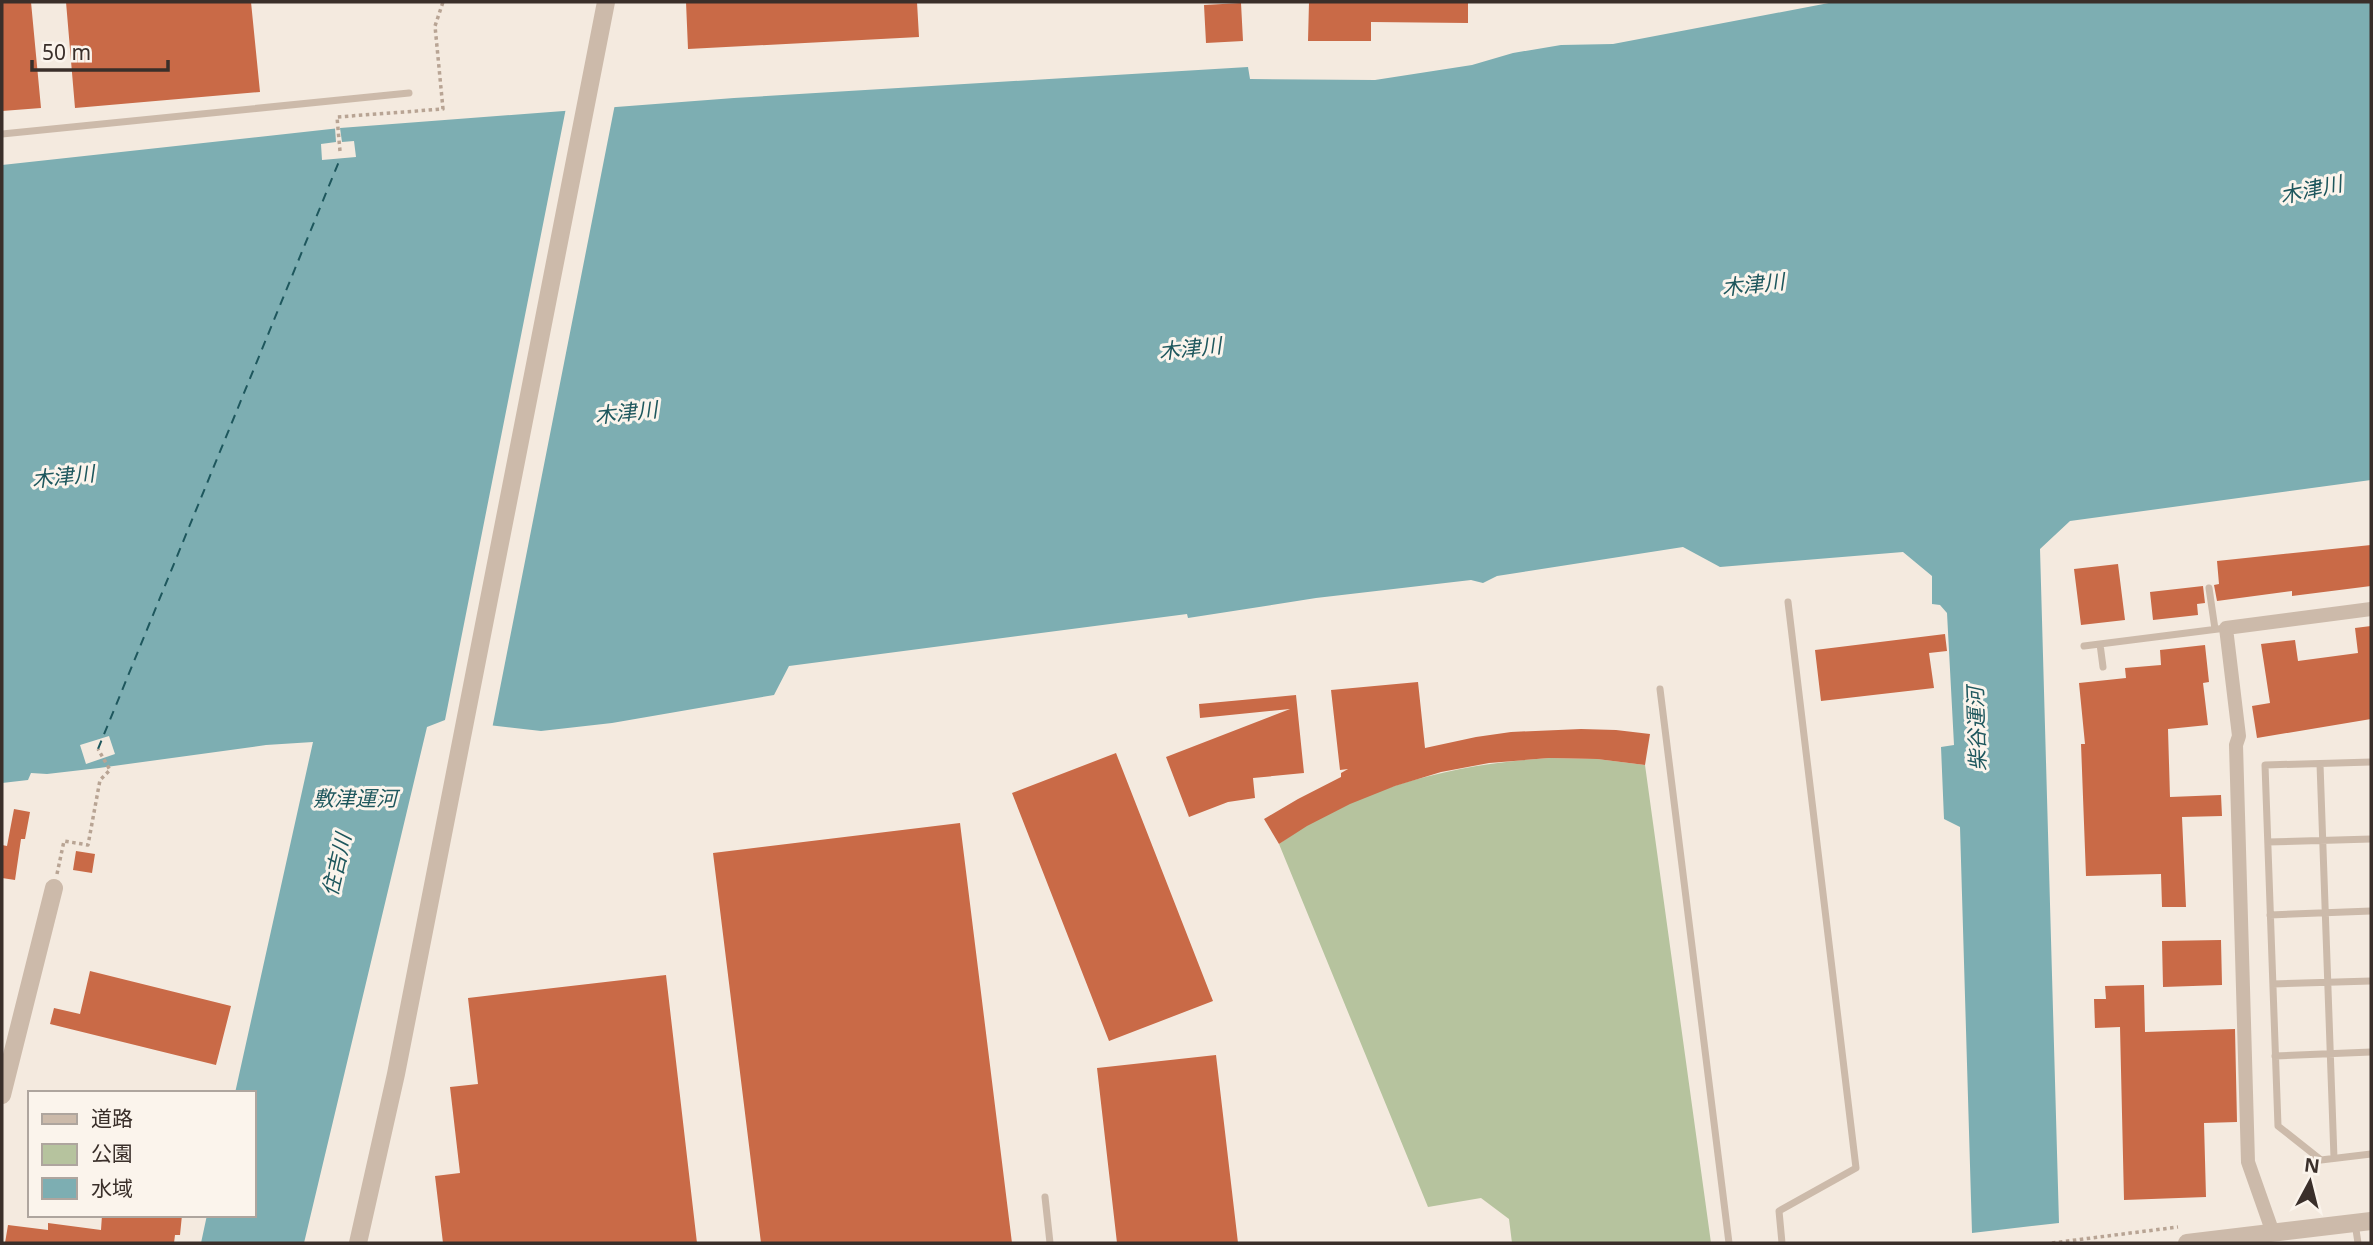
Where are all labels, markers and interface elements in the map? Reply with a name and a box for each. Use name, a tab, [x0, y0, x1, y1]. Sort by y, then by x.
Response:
scale bar	[32, 28, 168, 72]
text: 50 m	[42, 38, 91, 66]
water label: 木津川	[2277, 168, 2346, 209]
water label: 木津川	[1720, 267, 1788, 301]
water label: 木津川	[1157, 331, 1225, 365]
water label: 木津川	[593, 395, 661, 429]
water label: 木津川	[30, 459, 98, 493]
water label: 柴谷運河	[1960, 683, 1991, 771]
water label: 敷津運河	[313, 784, 401, 812]
water label: 住吉川	[315, 829, 357, 899]
legend	[28, 1091, 256, 1217]
text: 道路	[91, 1104, 133, 1132]
text: 公園	[91, 1139, 133, 1167]
north arrow	[2275, 1147, 2345, 1217]
text: N	[2303, 1151, 2321, 1179]
text: 水域	[91, 1174, 133, 1202]

